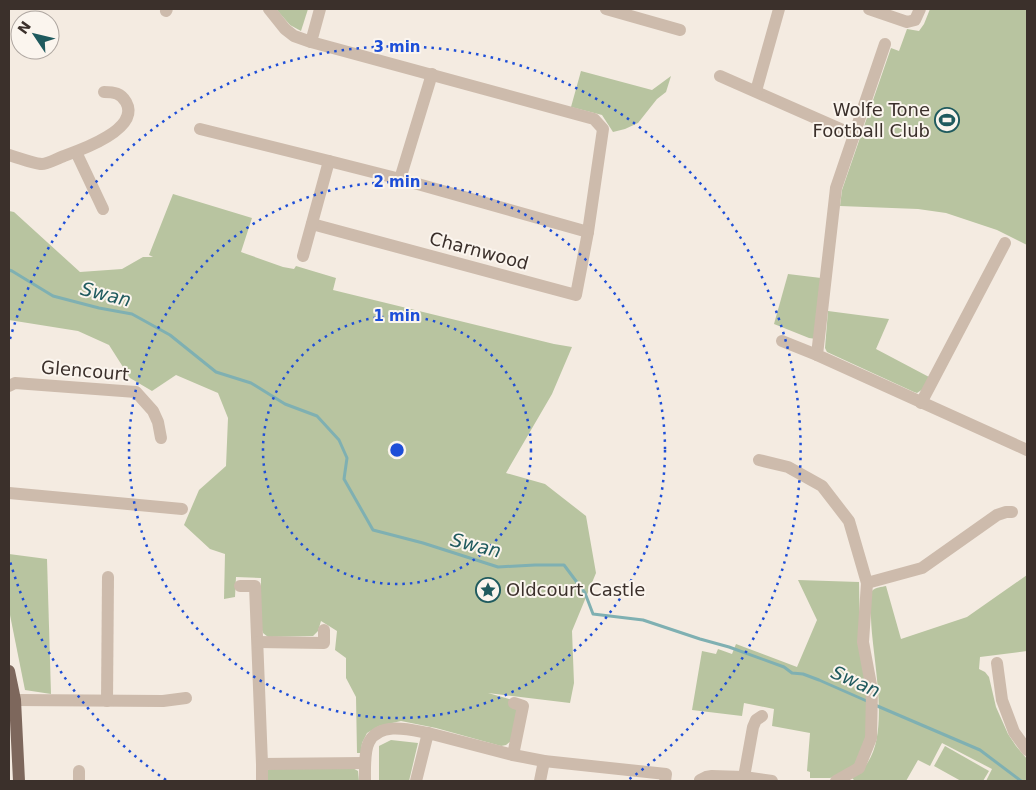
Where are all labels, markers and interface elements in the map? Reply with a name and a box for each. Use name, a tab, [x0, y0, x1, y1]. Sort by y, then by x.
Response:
north arrow	[10, 10, 60, 60]
text: N	[14, 18, 34, 37]
text: 3 min	[373, 38, 421, 56]
place label: Wolfe Tone Football Club	[813, 99, 930, 141]
sports icon: Wolfe Tone Football Club	[934, 107, 960, 133]
text: 2 min	[373, 173, 421, 191]
street label: Charnwood	[427, 227, 531, 274]
water label: Swan	[78, 277, 134, 311]
text: 1 min	[373, 307, 421, 325]
street label: Glencourt	[40, 356, 130, 385]
centre of rings	[388, 441, 406, 459]
water label: Swan	[448, 528, 504, 562]
place icon: Oldcourt Castle	[475, 577, 501, 603]
place label: Oldcourt Castle	[506, 579, 645, 600]
water label: Swan	[828, 661, 884, 701]

